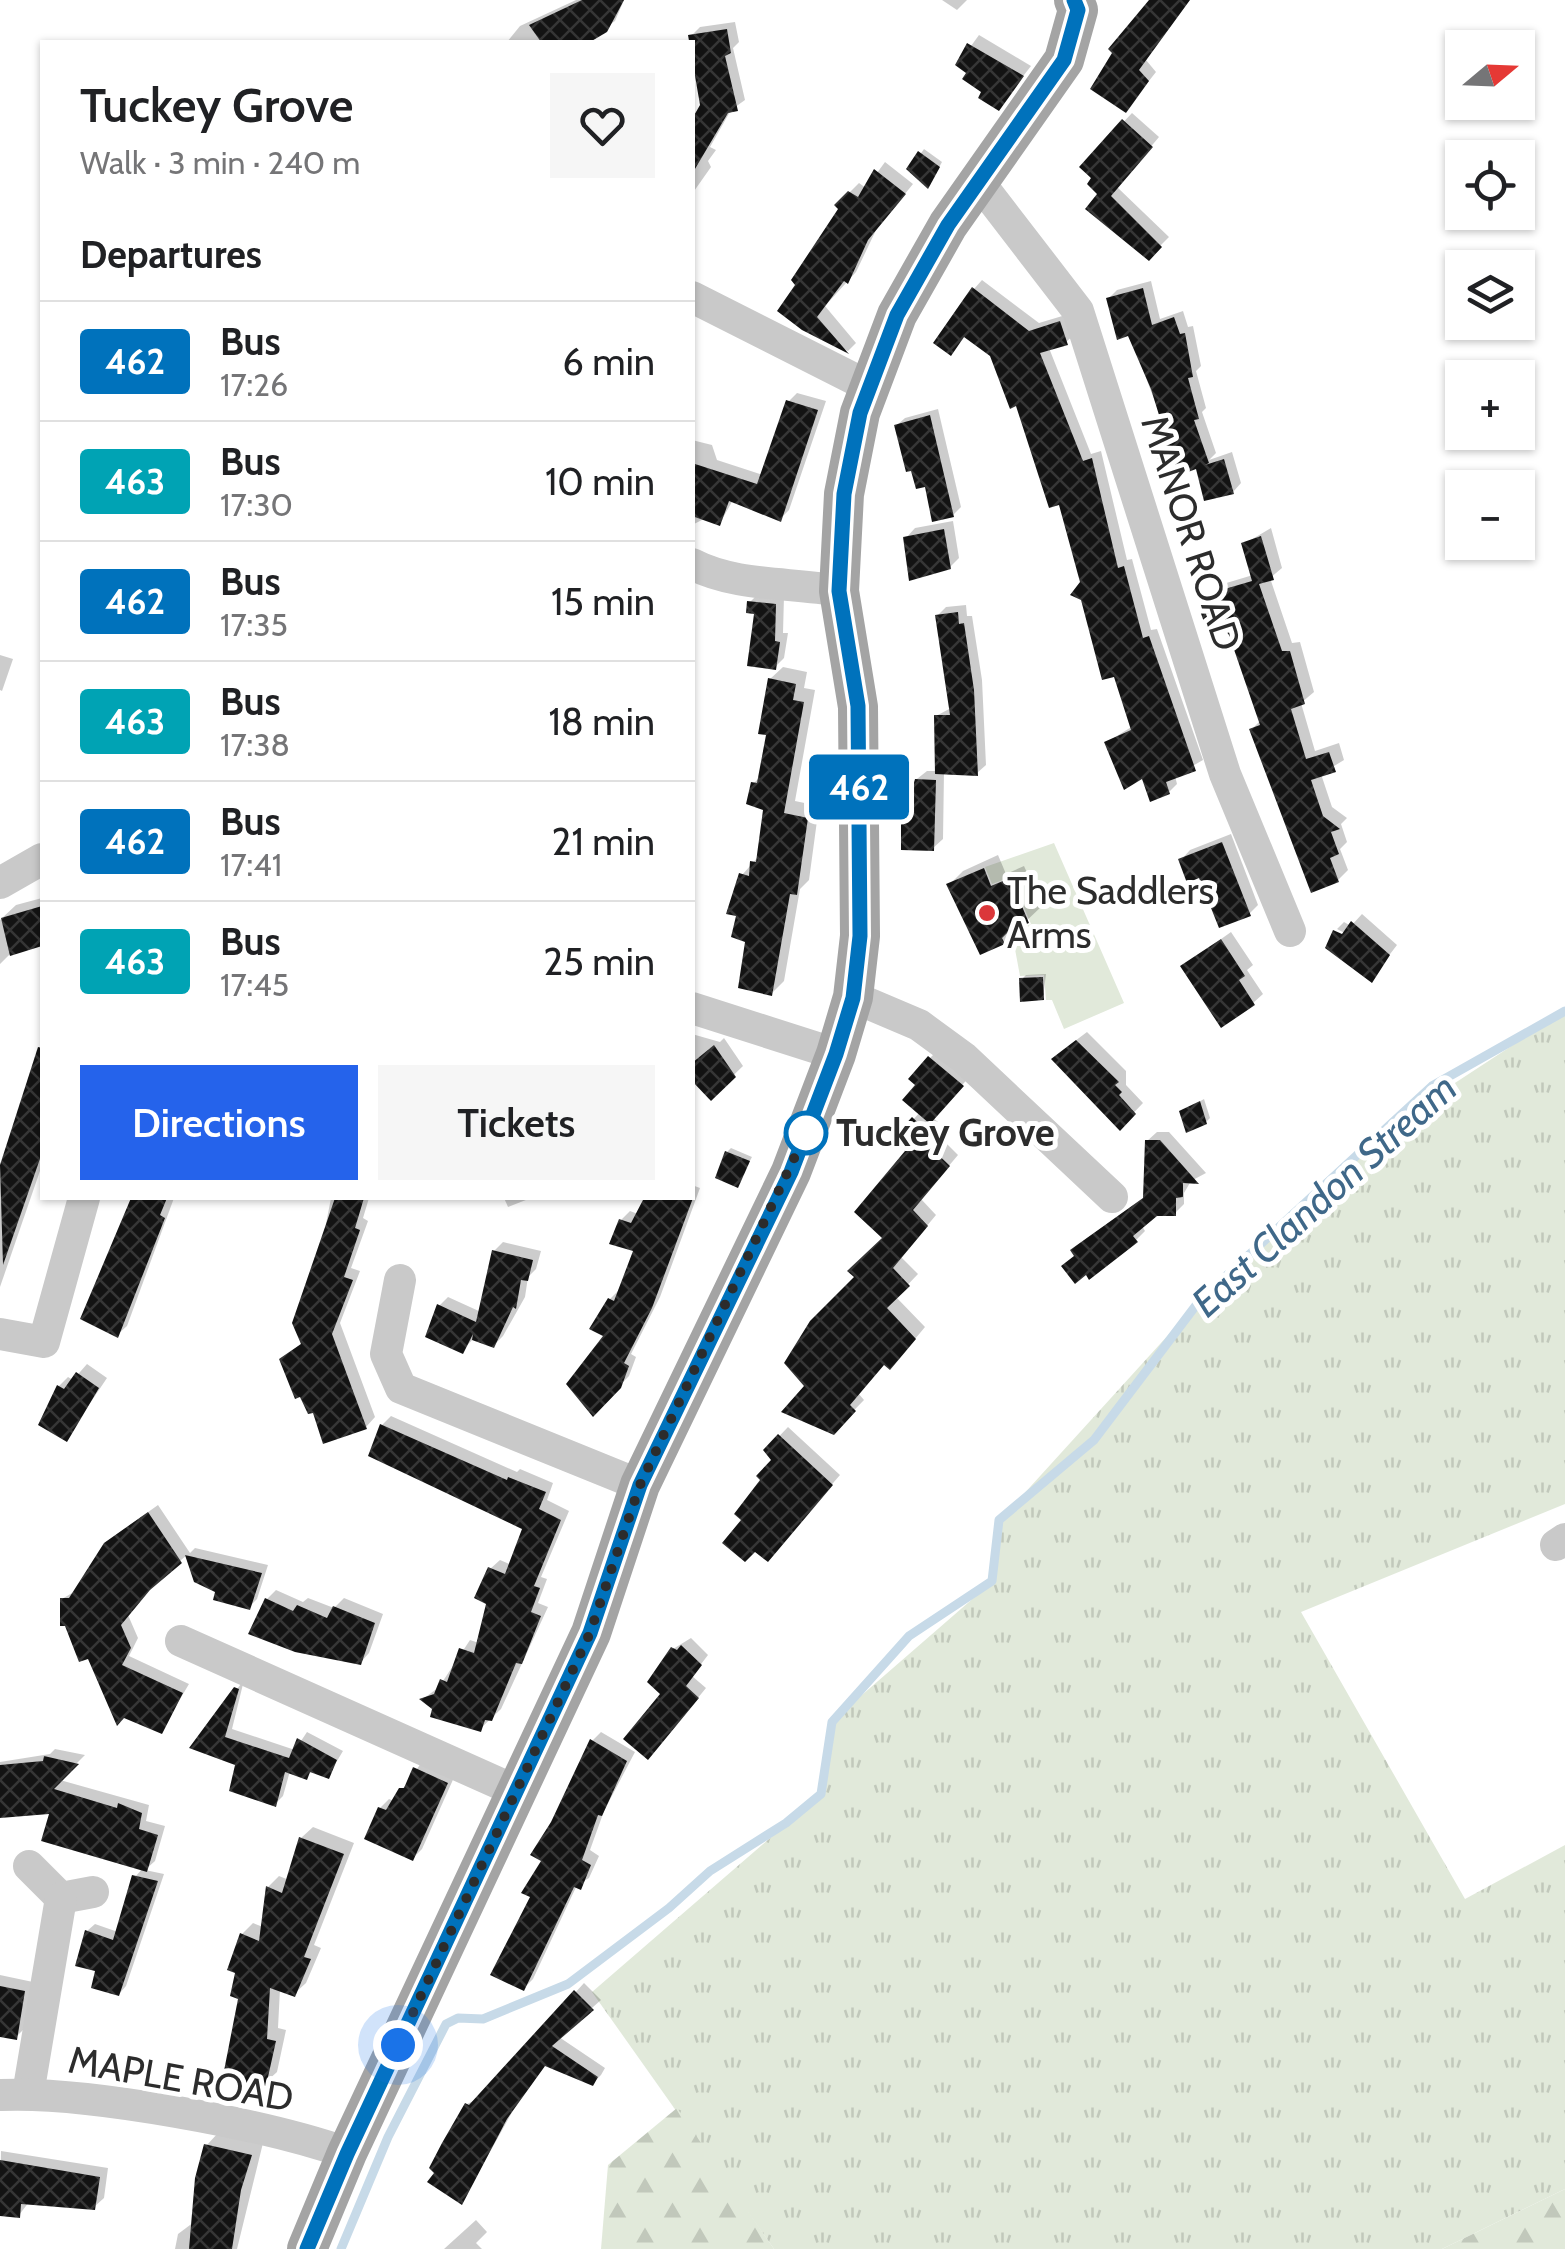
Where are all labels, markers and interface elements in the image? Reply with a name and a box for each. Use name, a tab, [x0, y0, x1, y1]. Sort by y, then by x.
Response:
north arrow	[1445, 30, 1535, 120]
map controls	[1445, 30, 1535, 560]
button: heart	[550, 73, 655, 178]
text: Tuckey Grove	[80, 76, 353, 134]
button: locate	[1445, 140, 1535, 230]
text: Walk · 3 min · 240 m	[80, 143, 360, 182]
text: Departures	[80, 231, 262, 278]
button: layers	[1445, 250, 1535, 340]
text: Bus	[220, 318, 281, 365]
text: 6 min	[562, 338, 655, 385]
text: 462	[105, 340, 165, 383]
button: +	[1445, 360, 1535, 450]
text: 17:26	[220, 365, 288, 404]
street label: MANOR ROAD	[1131, 409, 1252, 656]
text: Bus	[220, 438, 281, 485]
text: 10 min	[545, 458, 655, 505]
text: 463	[105, 460, 165, 503]
button: −	[1445, 470, 1535, 560]
text: 17:30	[220, 485, 293, 524]
text: Bus	[220, 558, 281, 605]
text: 15 min	[551, 578, 655, 625]
text: 462	[105, 580, 165, 623]
text: 17:35	[220, 605, 288, 644]
text: Bus	[220, 678, 281, 725]
text: 18 min	[548, 698, 655, 745]
text: 463	[105, 700, 165, 743]
text: 17:38	[220, 725, 290, 764]
line badge: 462	[802, 754, 916, 820]
text: 462	[829, 766, 889, 809]
text: Bus	[220, 798, 281, 845]
text: 21 min	[552, 818, 655, 865]
text: 462	[105, 820, 165, 863]
text: 17:41	[220, 845, 282, 884]
place label: The Saddlers Arms	[1007, 867, 1214, 958]
marker: The Saddlers Arms	[976, 902, 998, 924]
text: Bus	[220, 918, 281, 965]
text: 25 min	[543, 938, 655, 985]
text: 463	[105, 940, 165, 983]
text: 17:45	[220, 965, 289, 1004]
water label: East Clandon Stream	[1181, 1063, 1466, 1326]
button: Directions	[80, 1065, 358, 1180]
button: Tickets	[378, 1065, 655, 1180]
place label: Tuckey Grove	[836, 1109, 1055, 1156]
marker: Tuckey Grove	[785, 1112, 827, 1154]
your location	[373, 2020, 423, 2070]
street label: MAPLE ROAD	[65, 2036, 297, 2121]

